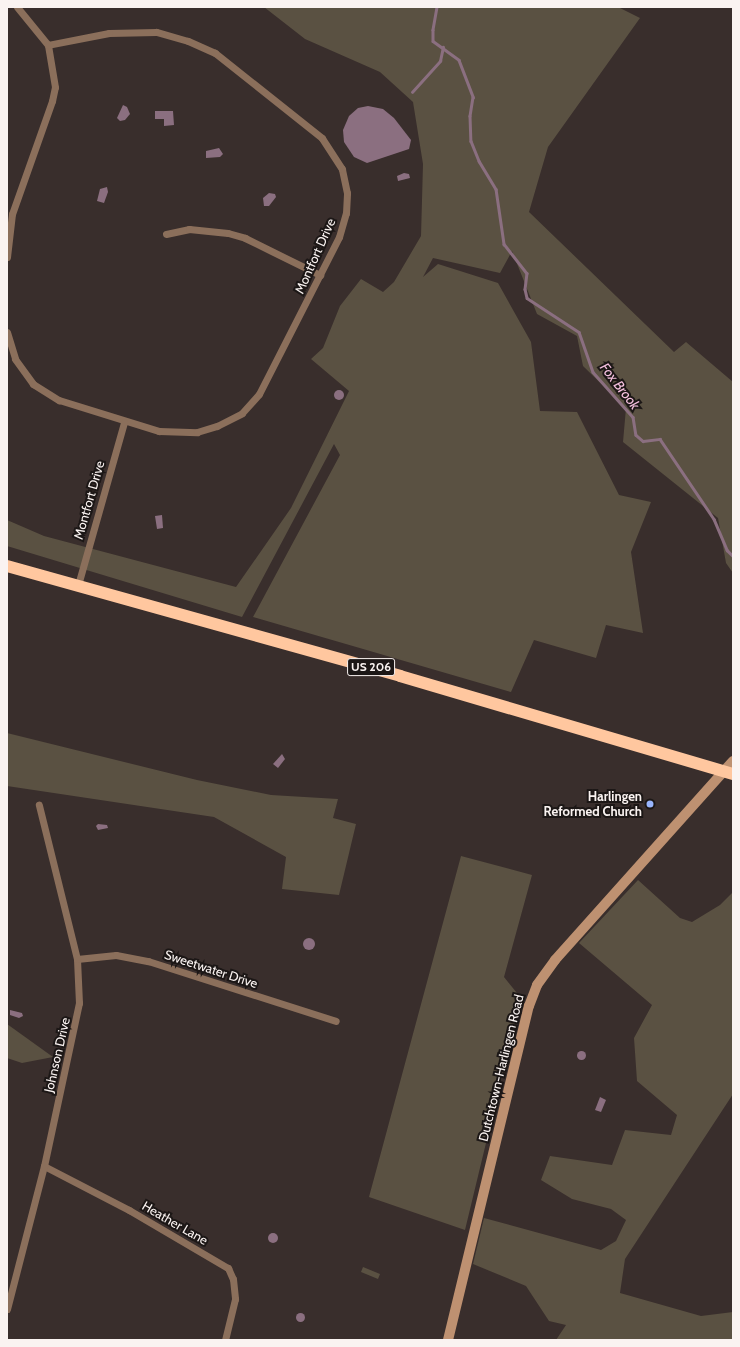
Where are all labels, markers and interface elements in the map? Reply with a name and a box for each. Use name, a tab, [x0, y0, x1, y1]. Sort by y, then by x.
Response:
street label: Montfort Drive	[291, 216, 339, 296]
water label: Fox Brook	[596, 359, 644, 413]
street label: Montfort Drive	[70, 459, 108, 541]
road number: US 206	[347, 657, 395, 677]
place label: Harlingen Reformed Church	[544, 789, 642, 820]
marker: Harlingen Reformed Church	[645, 799, 655, 809]
street label: Sweetwater Drive	[162, 947, 260, 991]
street label: Dutchtown-Harlingen Road	[475, 993, 527, 1143]
street label: Johnson Drive	[41, 1016, 73, 1094]
street label: Heather Lane	[139, 1198, 211, 1248]

